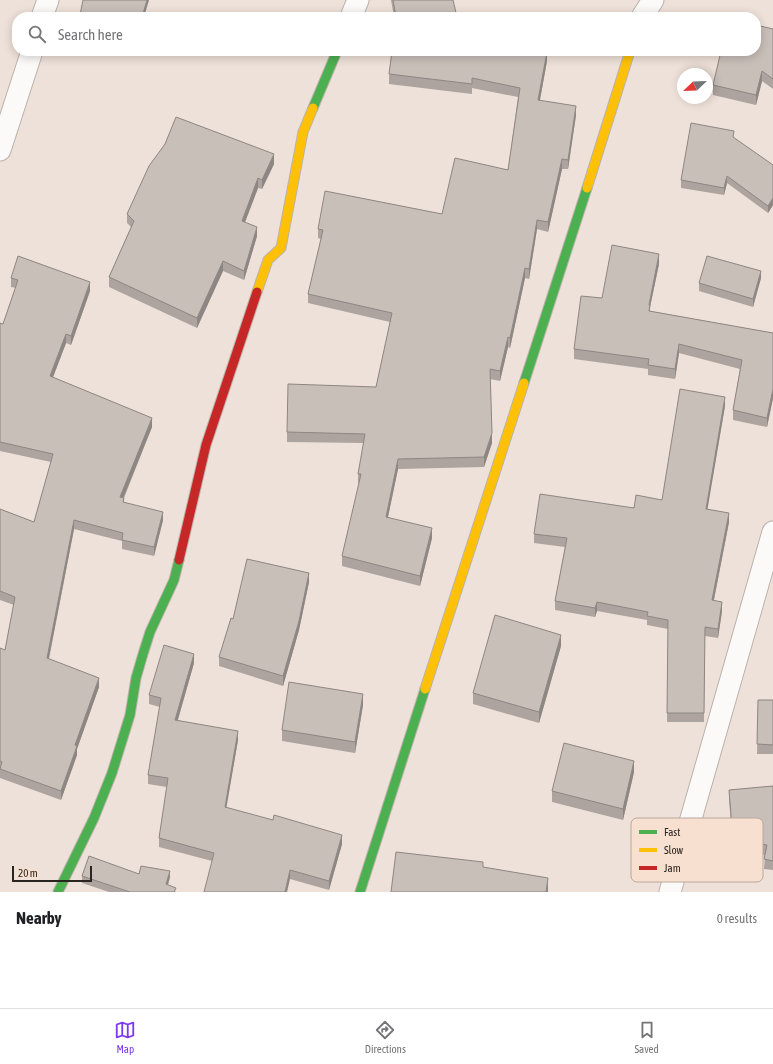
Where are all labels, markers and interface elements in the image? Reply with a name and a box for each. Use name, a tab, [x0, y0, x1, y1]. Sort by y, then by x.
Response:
search box	[12, 12, 761, 56]
icon: search	[26, 23, 48, 45]
text: Search here	[58, 26, 123, 43]
north arrow	[677, 68, 713, 104]
legend	[631, 818, 763, 882]
text: Fast	[664, 826, 680, 838]
text: Slow	[664, 844, 683, 856]
text: Jam	[664, 862, 681, 874]
scale bar	[12, 864, 92, 883]
text: 20 m	[18, 867, 38, 879]
text: Nearby	[16, 908, 62, 928]
text: 0 results	[717, 911, 757, 926]
tab: Map	[114, 1019, 136, 1055]
tab: Directions	[365, 1019, 406, 1055]
tab: Saved	[634, 1019, 659, 1055]

